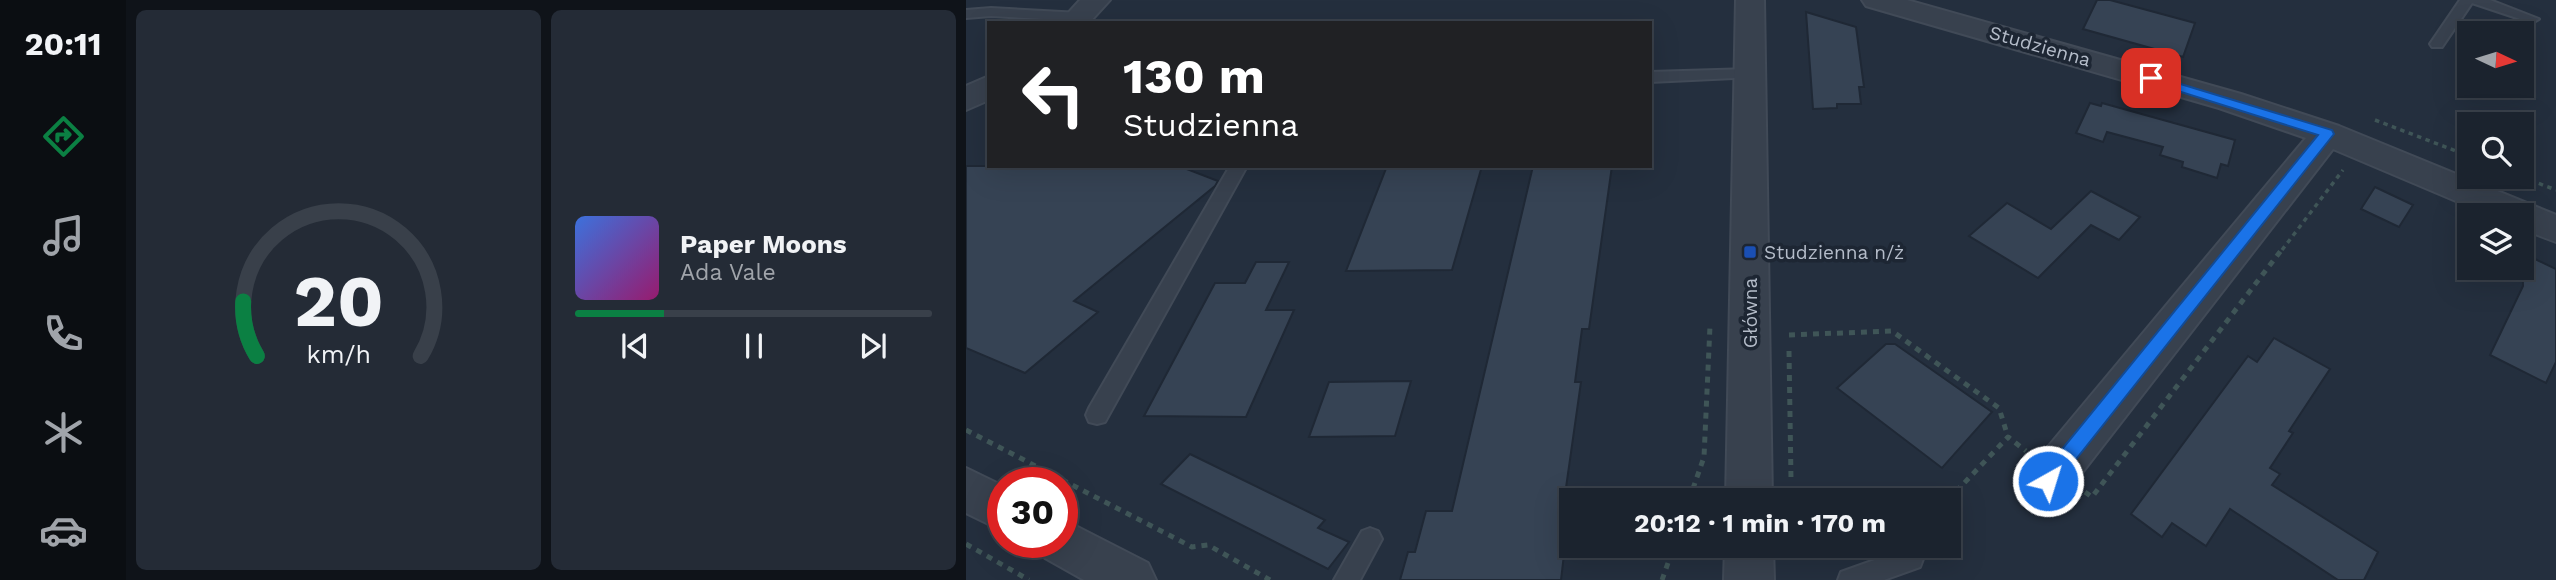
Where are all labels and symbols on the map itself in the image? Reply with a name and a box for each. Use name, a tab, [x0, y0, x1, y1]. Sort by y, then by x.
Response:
street label: Studzienna	[1987, 21, 2093, 71]
north arrow	[2457, 21, 2534, 98]
pin	[2121, 48, 2181, 108]
place label: Studzienna n/ż	[1764, 241, 1904, 264]
marker: Studzienna n/ż	[1742, 244, 1758, 260]
street label: Główna	[1739, 278, 1762, 348]
position arrow	[2011, 444, 2085, 518]
speed limit sign: 30	[987, 467, 1078, 558]

